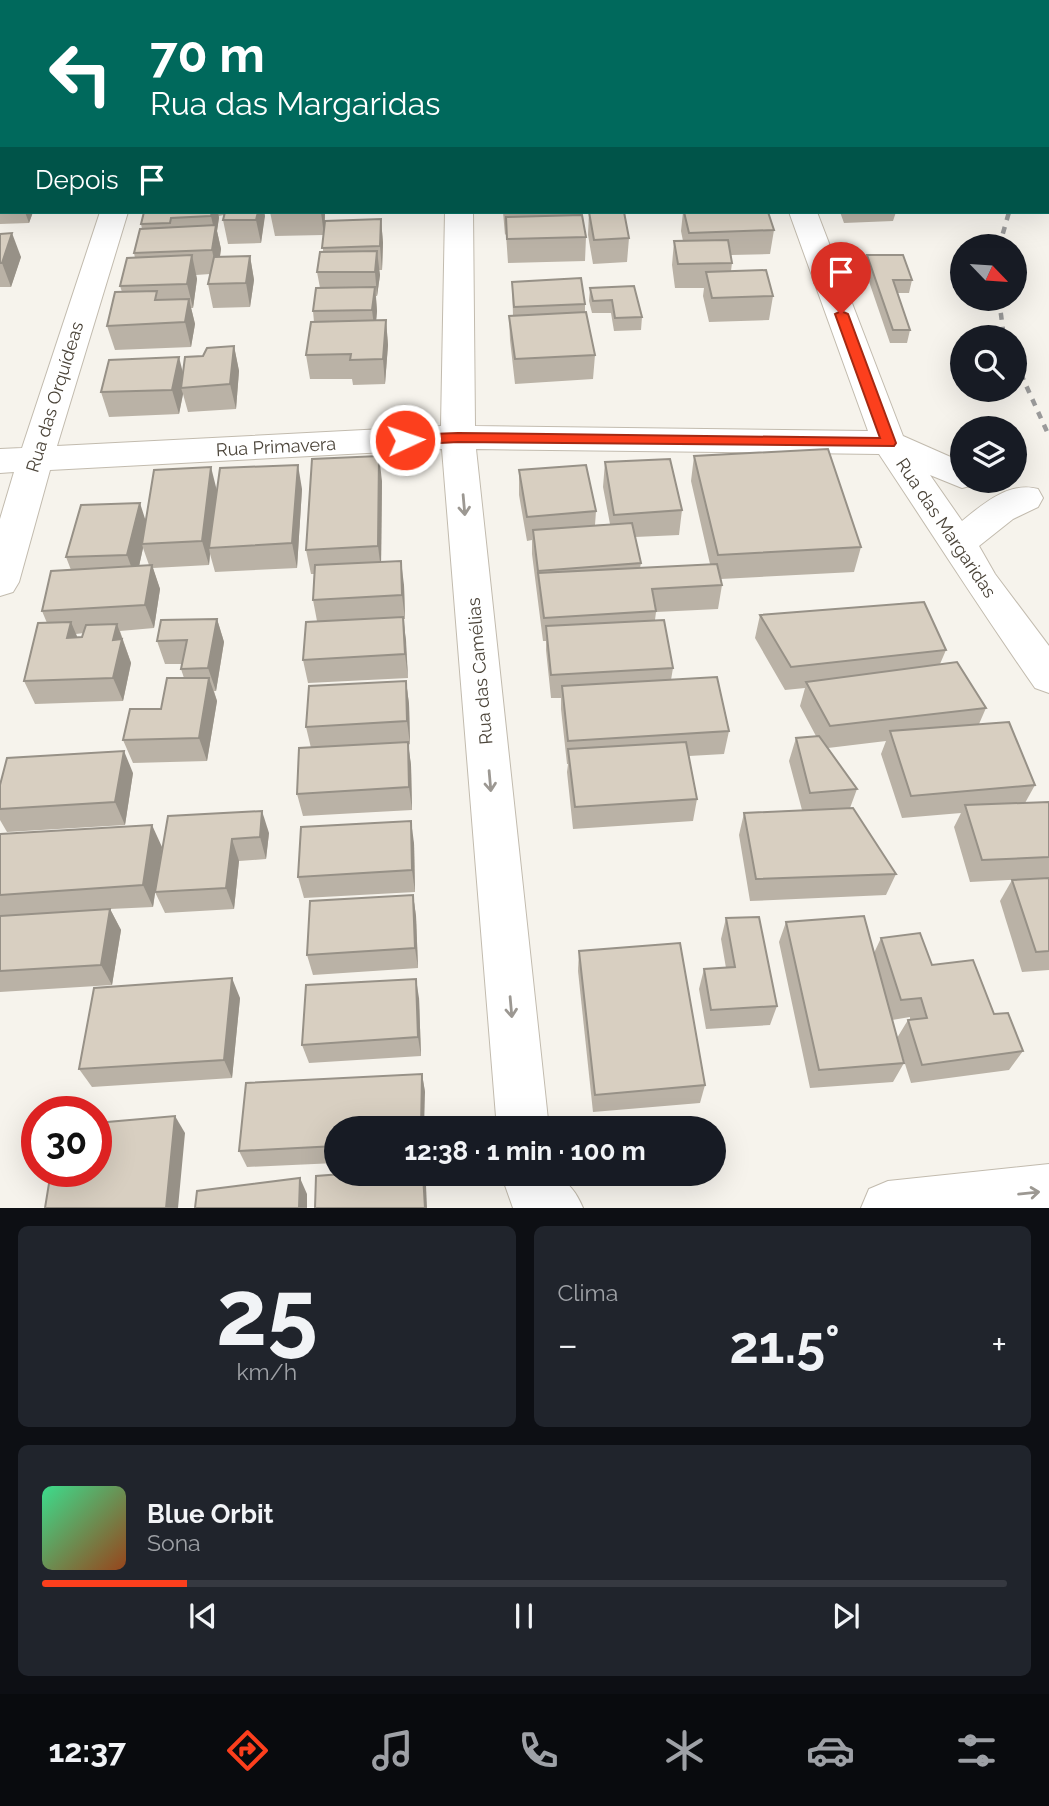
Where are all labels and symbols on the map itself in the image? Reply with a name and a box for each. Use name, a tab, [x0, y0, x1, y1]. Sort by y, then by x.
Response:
north arrow	[950, 234, 1027, 312]
pin	[811, 242, 871, 314]
street label: Rua das Orquídeas	[22, 319, 88, 475]
position arrow	[368, 403, 442, 477]
street label: Rua Primavera	[215, 433, 337, 460]
street label: Rua das Margaridas	[892, 454, 1001, 602]
one-way arrow	[458, 494, 471, 516]
street label: Rua das Camélias	[463, 596, 496, 745]
one-way arrow	[484, 769, 497, 791]
one-way arrow	[505, 995, 518, 1018]
speed limit sign: 30	[21, 1096, 112, 1187]
one-way arrow	[1018, 1186, 1040, 1199]

